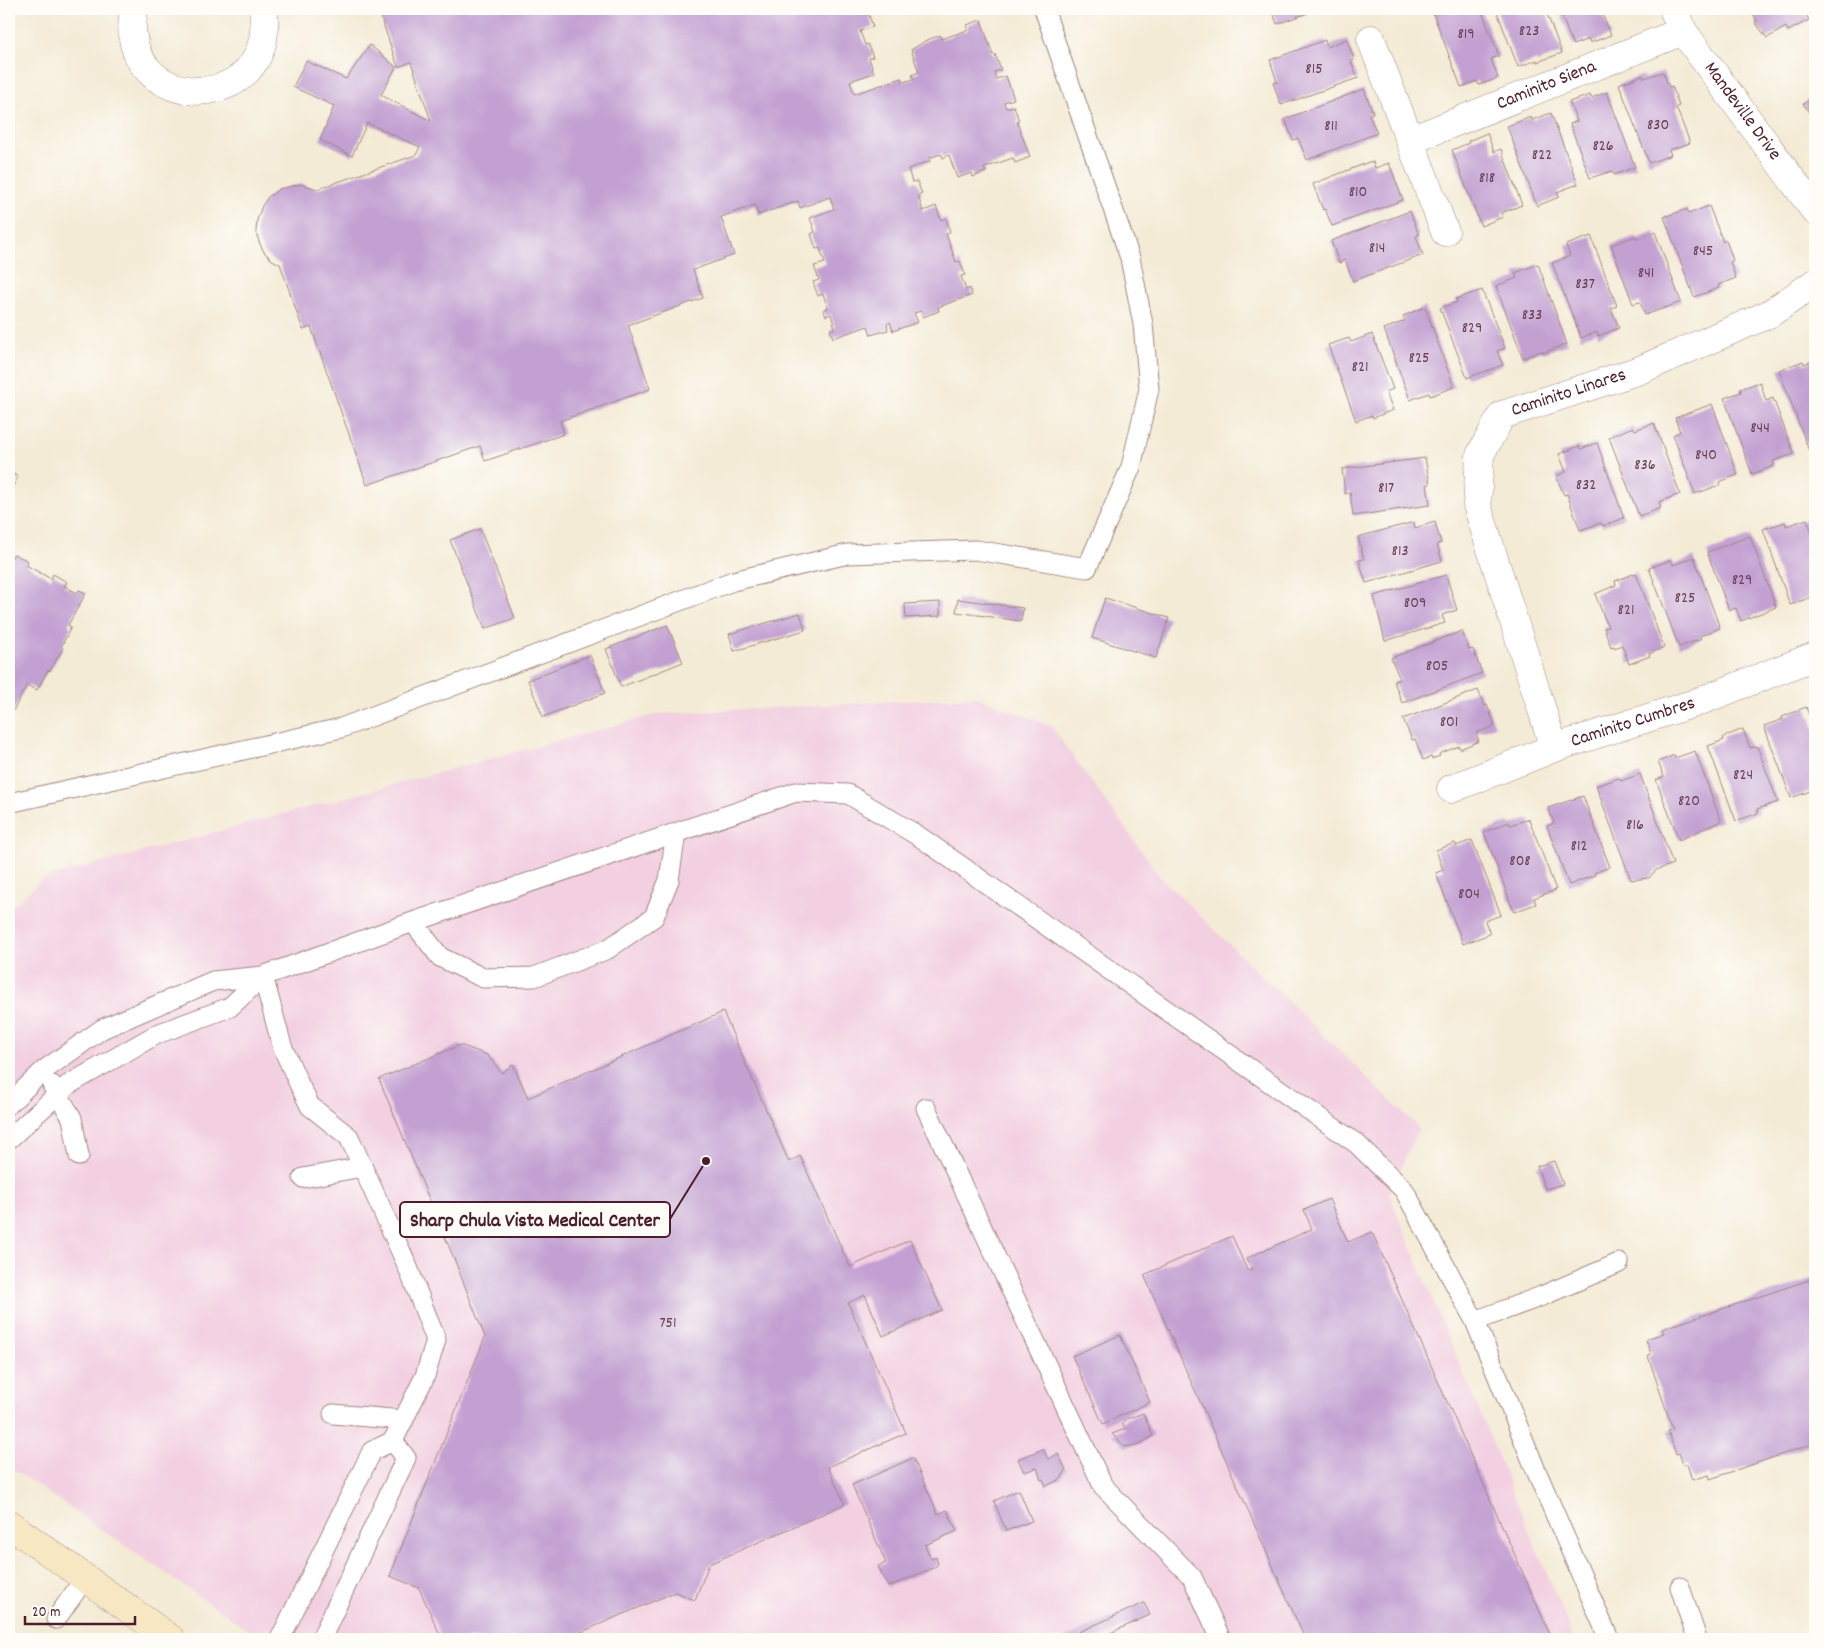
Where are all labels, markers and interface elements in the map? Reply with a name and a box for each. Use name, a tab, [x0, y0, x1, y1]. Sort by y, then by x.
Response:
house number: 823	[1519, 20, 1539, 43]
house number: 819	[1457, 23, 1475, 46]
street label: Caminito Siena	[1493, 53, 1601, 118]
street label: Mandeville Drive	[1697, 57, 1787, 166]
house number: 815	[1305, 58, 1323, 81]
house number: 830	[1647, 114, 1669, 137]
house number: 811	[1324, 115, 1338, 138]
house number: 826	[1592, 135, 1614, 158]
house number: 822	[1532, 144, 1552, 167]
house number: 818	[1479, 167, 1495, 190]
house number: 810	[1349, 181, 1367, 204]
house number: 814	[1369, 237, 1385, 260]
house number: 845	[1693, 240, 1713, 263]
house number: 841	[1638, 262, 1654, 285]
house number: 837	[1575, 273, 1595, 296]
house number: 833	[1522, 304, 1542, 327]
house number: 829	[1462, 317, 1482, 340]
house number: 825	[1409, 347, 1429, 370]
house number: 821	[1352, 356, 1368, 379]
street label: Caminito Linares	[1508, 362, 1630, 425]
house number: 844	[1750, 417, 1770, 440]
house number: 840	[1695, 444, 1717, 467]
house number: 836	[1634, 454, 1656, 477]
house number: 832	[1576, 474, 1596, 497]
house number: 817	[1378, 477, 1394, 500]
house number: 813	[1391, 540, 1409, 563]
house number: 829	[1732, 569, 1752, 592]
house number: 825	[1675, 587, 1695, 610]
house number: 809	[1404, 592, 1426, 615]
house number: 821	[1618, 599, 1634, 622]
house number: 805	[1426, 655, 1448, 678]
street label: Caminito Cumbres	[1568, 690, 1699, 755]
house number: 801	[1440, 711, 1458, 734]
house number: 824	[1733, 764, 1753, 787]
house number: 820	[1678, 790, 1700, 813]
house number: 816	[1626, 814, 1644, 837]
house number: 812	[1571, 835, 1587, 858]
house number: 808	[1509, 850, 1531, 873]
house number: 804	[1458, 883, 1480, 906]
callout: Sharp Chula Vista Medical Center	[400, 1202, 670, 1237]
text: Sharp Chula Vista Medical Center	[410, 1208, 660, 1236]
house number: 751	[659, 1312, 677, 1335]
scale bar	[25, 1593, 135, 1625]
text: 20 m	[32, 1602, 60, 1624]

